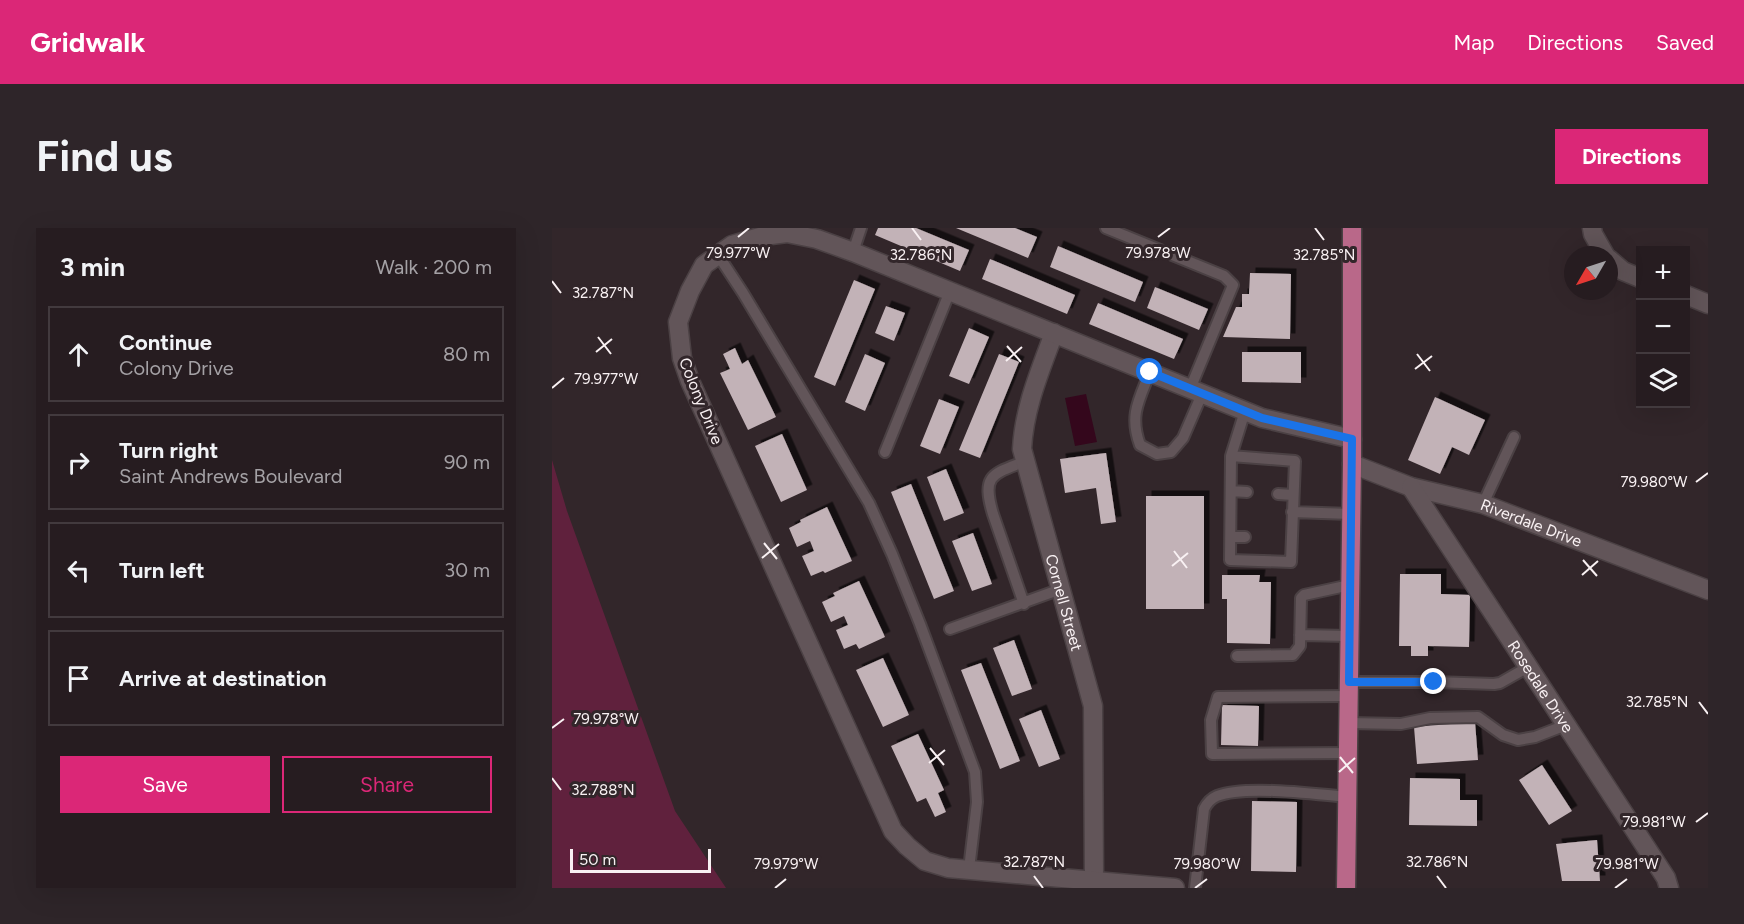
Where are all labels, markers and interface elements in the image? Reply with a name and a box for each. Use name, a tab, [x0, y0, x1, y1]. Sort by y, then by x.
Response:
text: Gridwalk	[30, 25, 145, 59]
text: Map	[1453, 30, 1494, 55]
text: Directions	[1527, 30, 1623, 55]
text: Saved	[1656, 30, 1714, 55]
button: Directions	[1555, 129, 1708, 184]
text: Find us	[36, 131, 173, 182]
text: 79.977°W	[706, 244, 771, 262]
text: 79.978°W	[1125, 244, 1191, 262]
text: 32.786°N	[890, 246, 952, 264]
text: 32.785°N	[1293, 246, 1355, 264]
north arrow	[1564, 246, 1618, 300]
map controls	[1636, 246, 1690, 408]
button: +	[1636, 246, 1690, 300]
text: 3 min	[60, 251, 125, 283]
text: Walk · 200 m	[376, 255, 492, 279]
text: 32.787°N	[572, 284, 634, 302]
button: −	[1636, 300, 1690, 354]
text: Continue	[119, 329, 212, 356]
icon: ahead	[62, 338, 95, 371]
text: 80 m	[443, 342, 490, 366]
button: layers	[1636, 354, 1690, 408]
street label: Colony Drive	[675, 355, 727, 447]
text: Colony Drive	[119, 356, 234, 380]
route start	[1136, 358, 1162, 384]
text: 79.977°W	[574, 370, 639, 388]
text: Turn right	[119, 437, 218, 464]
icon: right	[62, 446, 95, 479]
text: 90 m	[444, 450, 490, 474]
text: Saint Andrews Boulevard	[119, 464, 342, 488]
text: 79.980°W	[1621, 473, 1688, 491]
street label: Riverdale Drive	[1478, 494, 1585, 551]
street label: Cornell Street	[1042, 552, 1087, 653]
icon: left	[62, 554, 95, 587]
text: Turn left	[119, 557, 205, 584]
text: 30 m	[444, 558, 490, 582]
street label: Rosedale Drive	[1504, 637, 1578, 736]
icon: arrive	[62, 662, 95, 695]
text: Arrive at destination	[119, 665, 327, 692]
route end	[1420, 668, 1446, 694]
text: 32.785°N	[1626, 693, 1688, 711]
text: 79.978°W	[573, 710, 639, 728]
button: Save	[60, 756, 270, 813]
button: Share	[282, 756, 492, 813]
text: 32.788°N	[571, 781, 635, 799]
text: 79.981°W	[1622, 813, 1686, 831]
scale bar	[570, 846, 711, 874]
text: 50 m	[579, 850, 616, 869]
text: 32.787°N	[1003, 853, 1065, 871]
text: 32.786°N	[1406, 853, 1468, 871]
text: 79.979°W	[754, 855, 819, 873]
text: 79.980°W	[1174, 855, 1241, 873]
text: 79.981°W	[1595, 855, 1659, 873]

